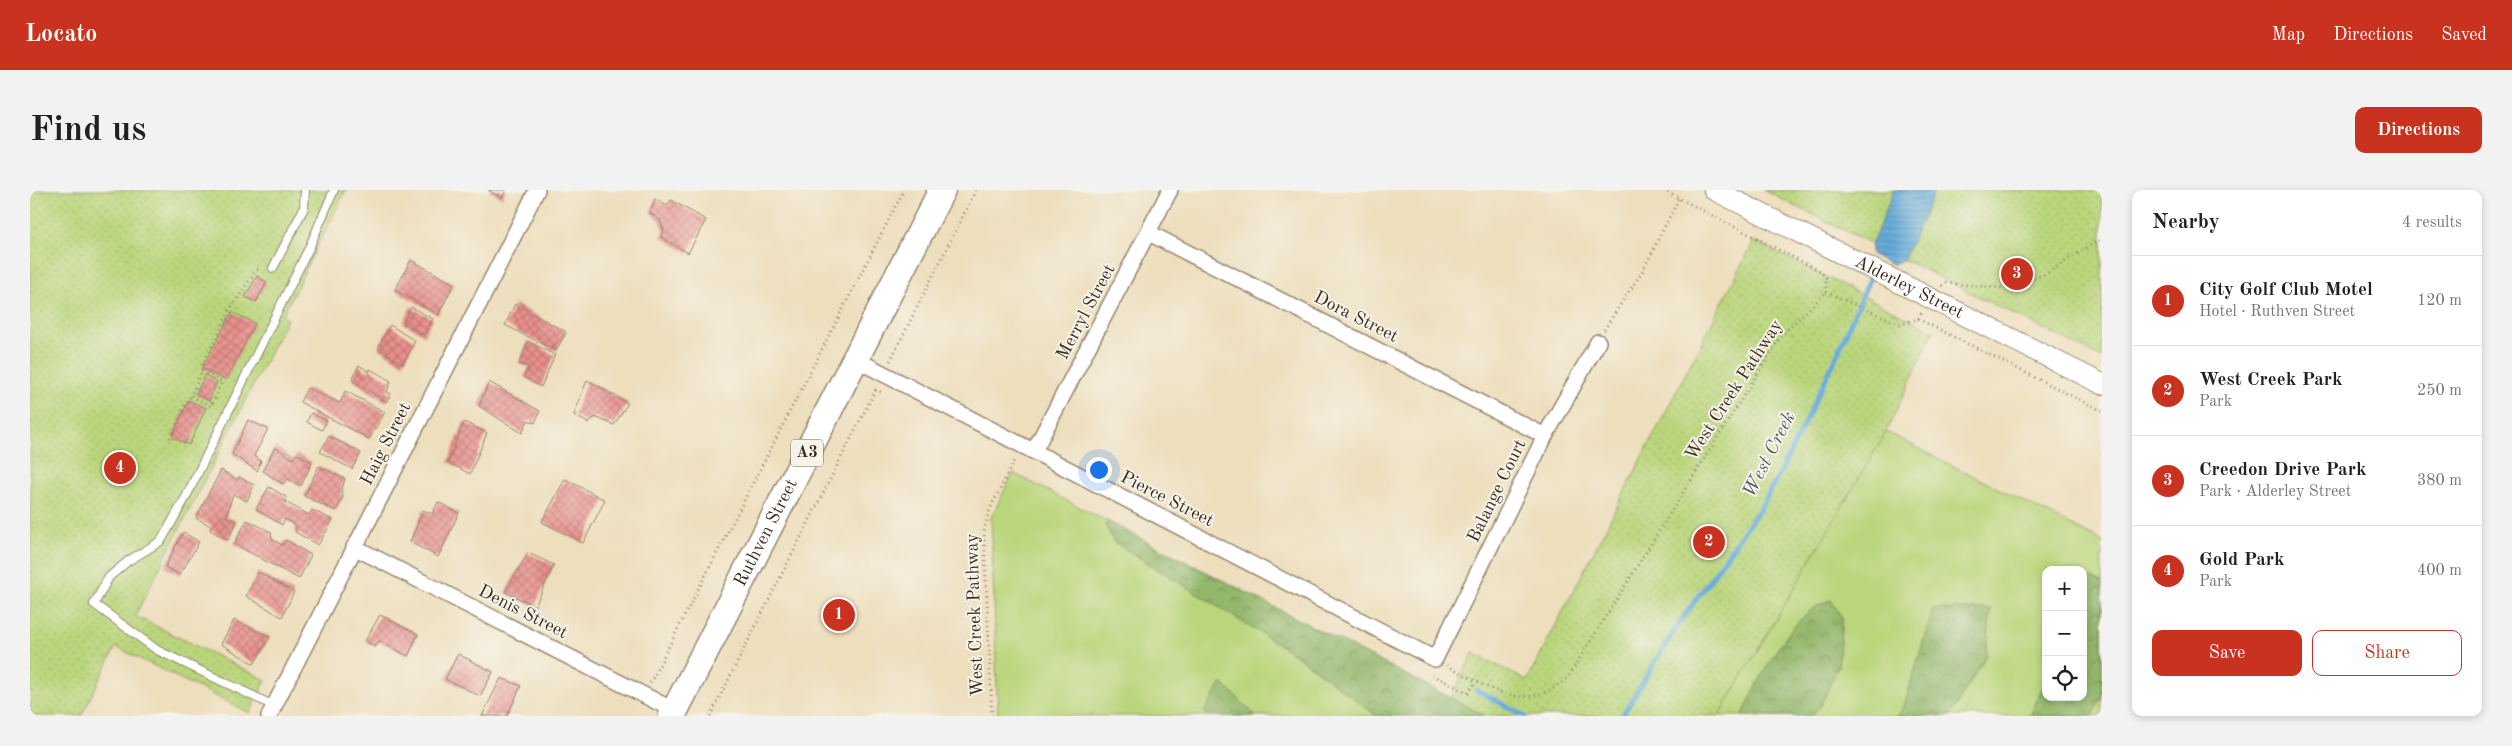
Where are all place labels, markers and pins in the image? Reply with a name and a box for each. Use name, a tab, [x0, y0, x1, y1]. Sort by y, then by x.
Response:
pin: 3	[2001, 255, 2033, 293]
pin: 4	[104, 449, 136, 487]
pin: 2	[1693, 523, 1725, 561]
pin: 1	[823, 596, 855, 634]

